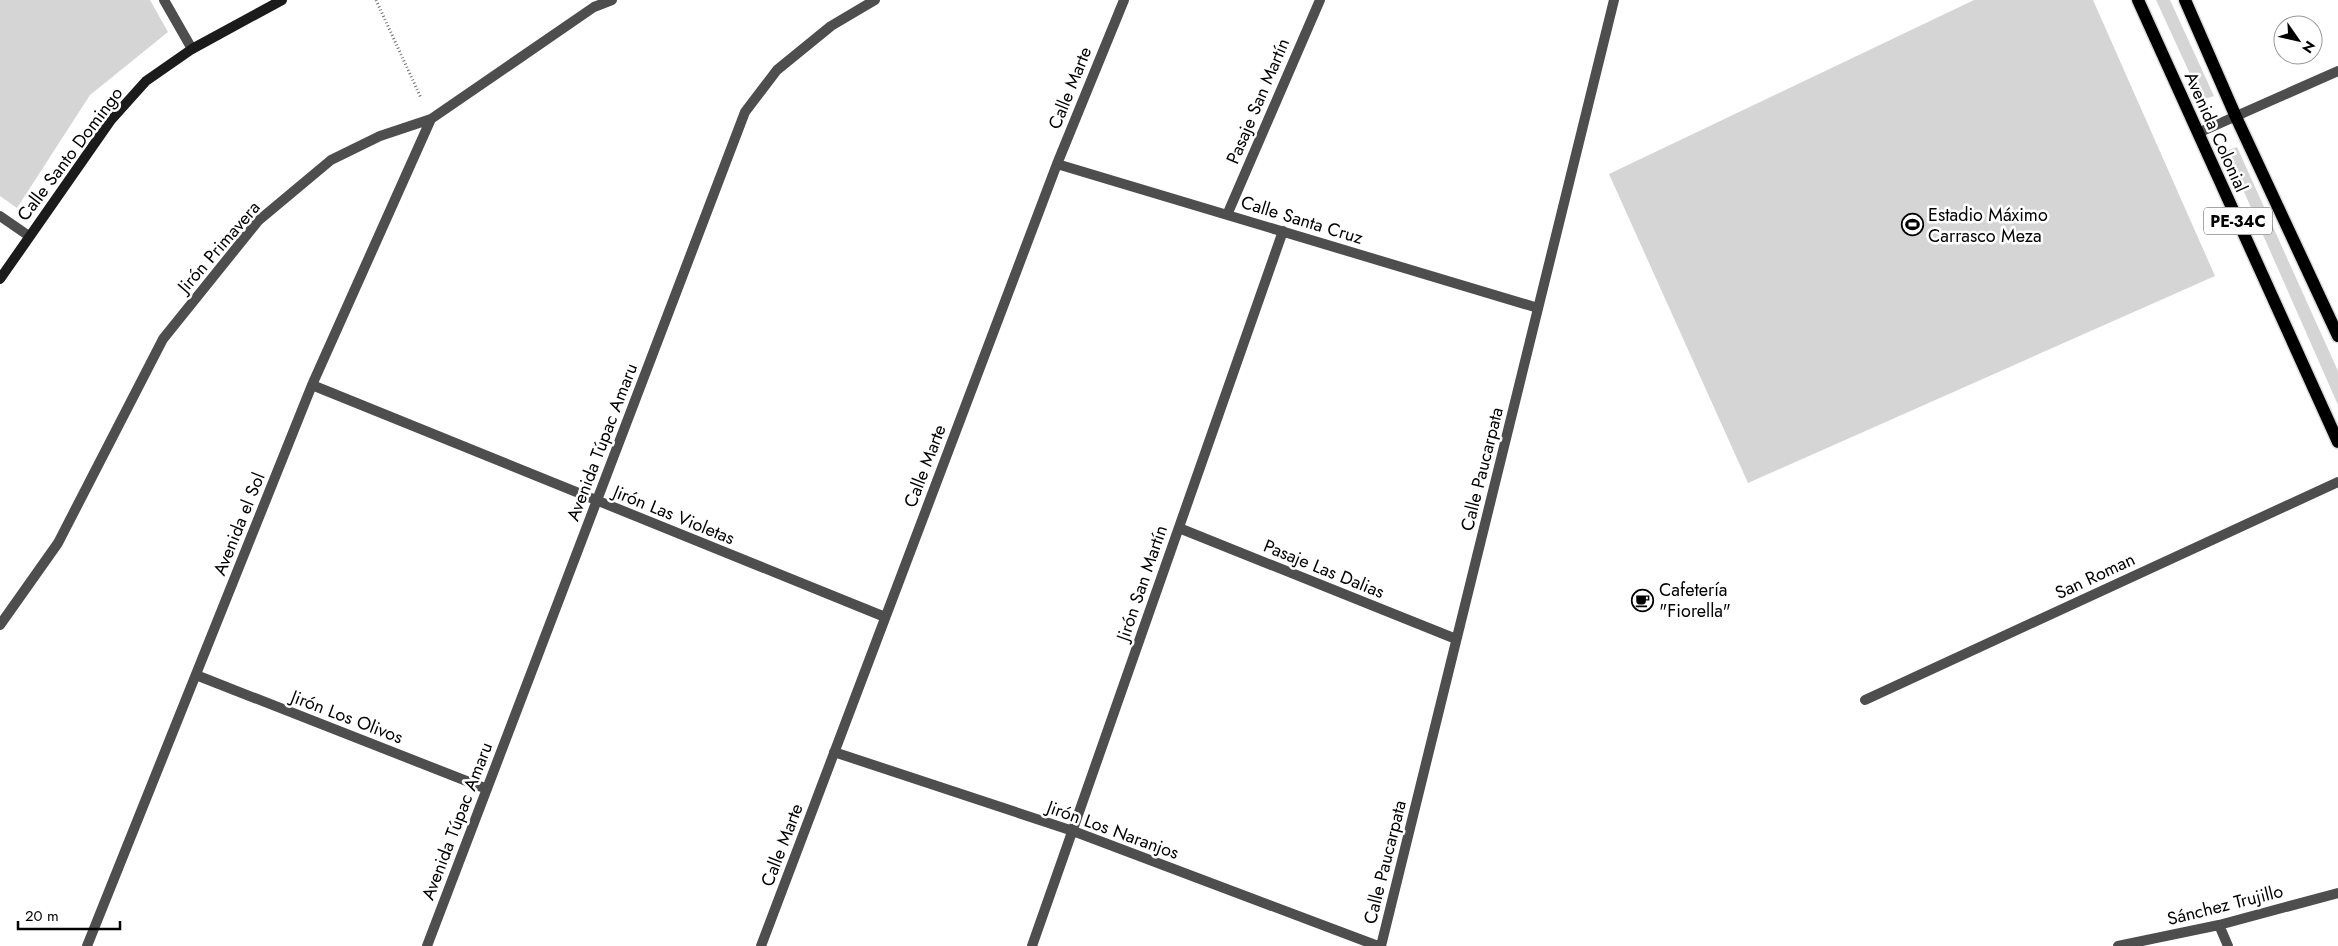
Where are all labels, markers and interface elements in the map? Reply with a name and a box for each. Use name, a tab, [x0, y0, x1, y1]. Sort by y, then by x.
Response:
north arrow	[2273, 15, 2323, 65]
street label: Pasaje San Martín	[1220, 34, 1296, 168]
text: N	[2297, 37, 2320, 57]
street label: Calle Marte	[1042, 43, 1098, 133]
street label: Avenida Colonial	[2178, 68, 2254, 196]
street label: Calle Santo Domingo	[11, 81, 129, 226]
street label: Calle Santa Cruz	[1238, 189, 1367, 251]
street label: Jirón Primavera	[170, 195, 266, 300]
place label: Estadio Máximo Carrasco Meza	[1928, 202, 2048, 249]
road number: PE-34C	[2204, 208, 2272, 235]
sports icon: Estadio Máximo Carrasco Meza	[1900, 213, 1924, 237]
street label: Avenida Túpac Amaru	[560, 359, 644, 525]
street label: Calle Paucarpata	[1454, 404, 1510, 534]
street label: Calle Marte	[897, 421, 953, 511]
street label: Avenida el Sol	[207, 469, 271, 579]
street label: Jirón Las Violetas	[607, 478, 739, 551]
street label: Jirón San Martín	[1109, 522, 1174, 646]
street label: Pasaje Las Dalias	[1260, 533, 1388, 605]
street label: San Roman	[2051, 546, 2139, 606]
place label: Cafetería "Fiorella"	[1659, 577, 1731, 624]
cafe icon: Cafetería "Fiorella"	[1631, 588, 1655, 612]
street label: Jirón Los Olivos	[285, 683, 407, 750]
street label: Avenida Túpac Amaru	[415, 738, 499, 904]
street label: Jirón Los Naranjos	[1042, 793, 1183, 866]
street label: Calle Paucarpata	[1357, 797, 1413, 927]
street label: Calle Marte	[754, 800, 810, 890]
street label: Sánchez Trujillo	[2164, 878, 2286, 932]
scale bar	[18, 898, 120, 930]
text: 20 m	[25, 905, 59, 927]

